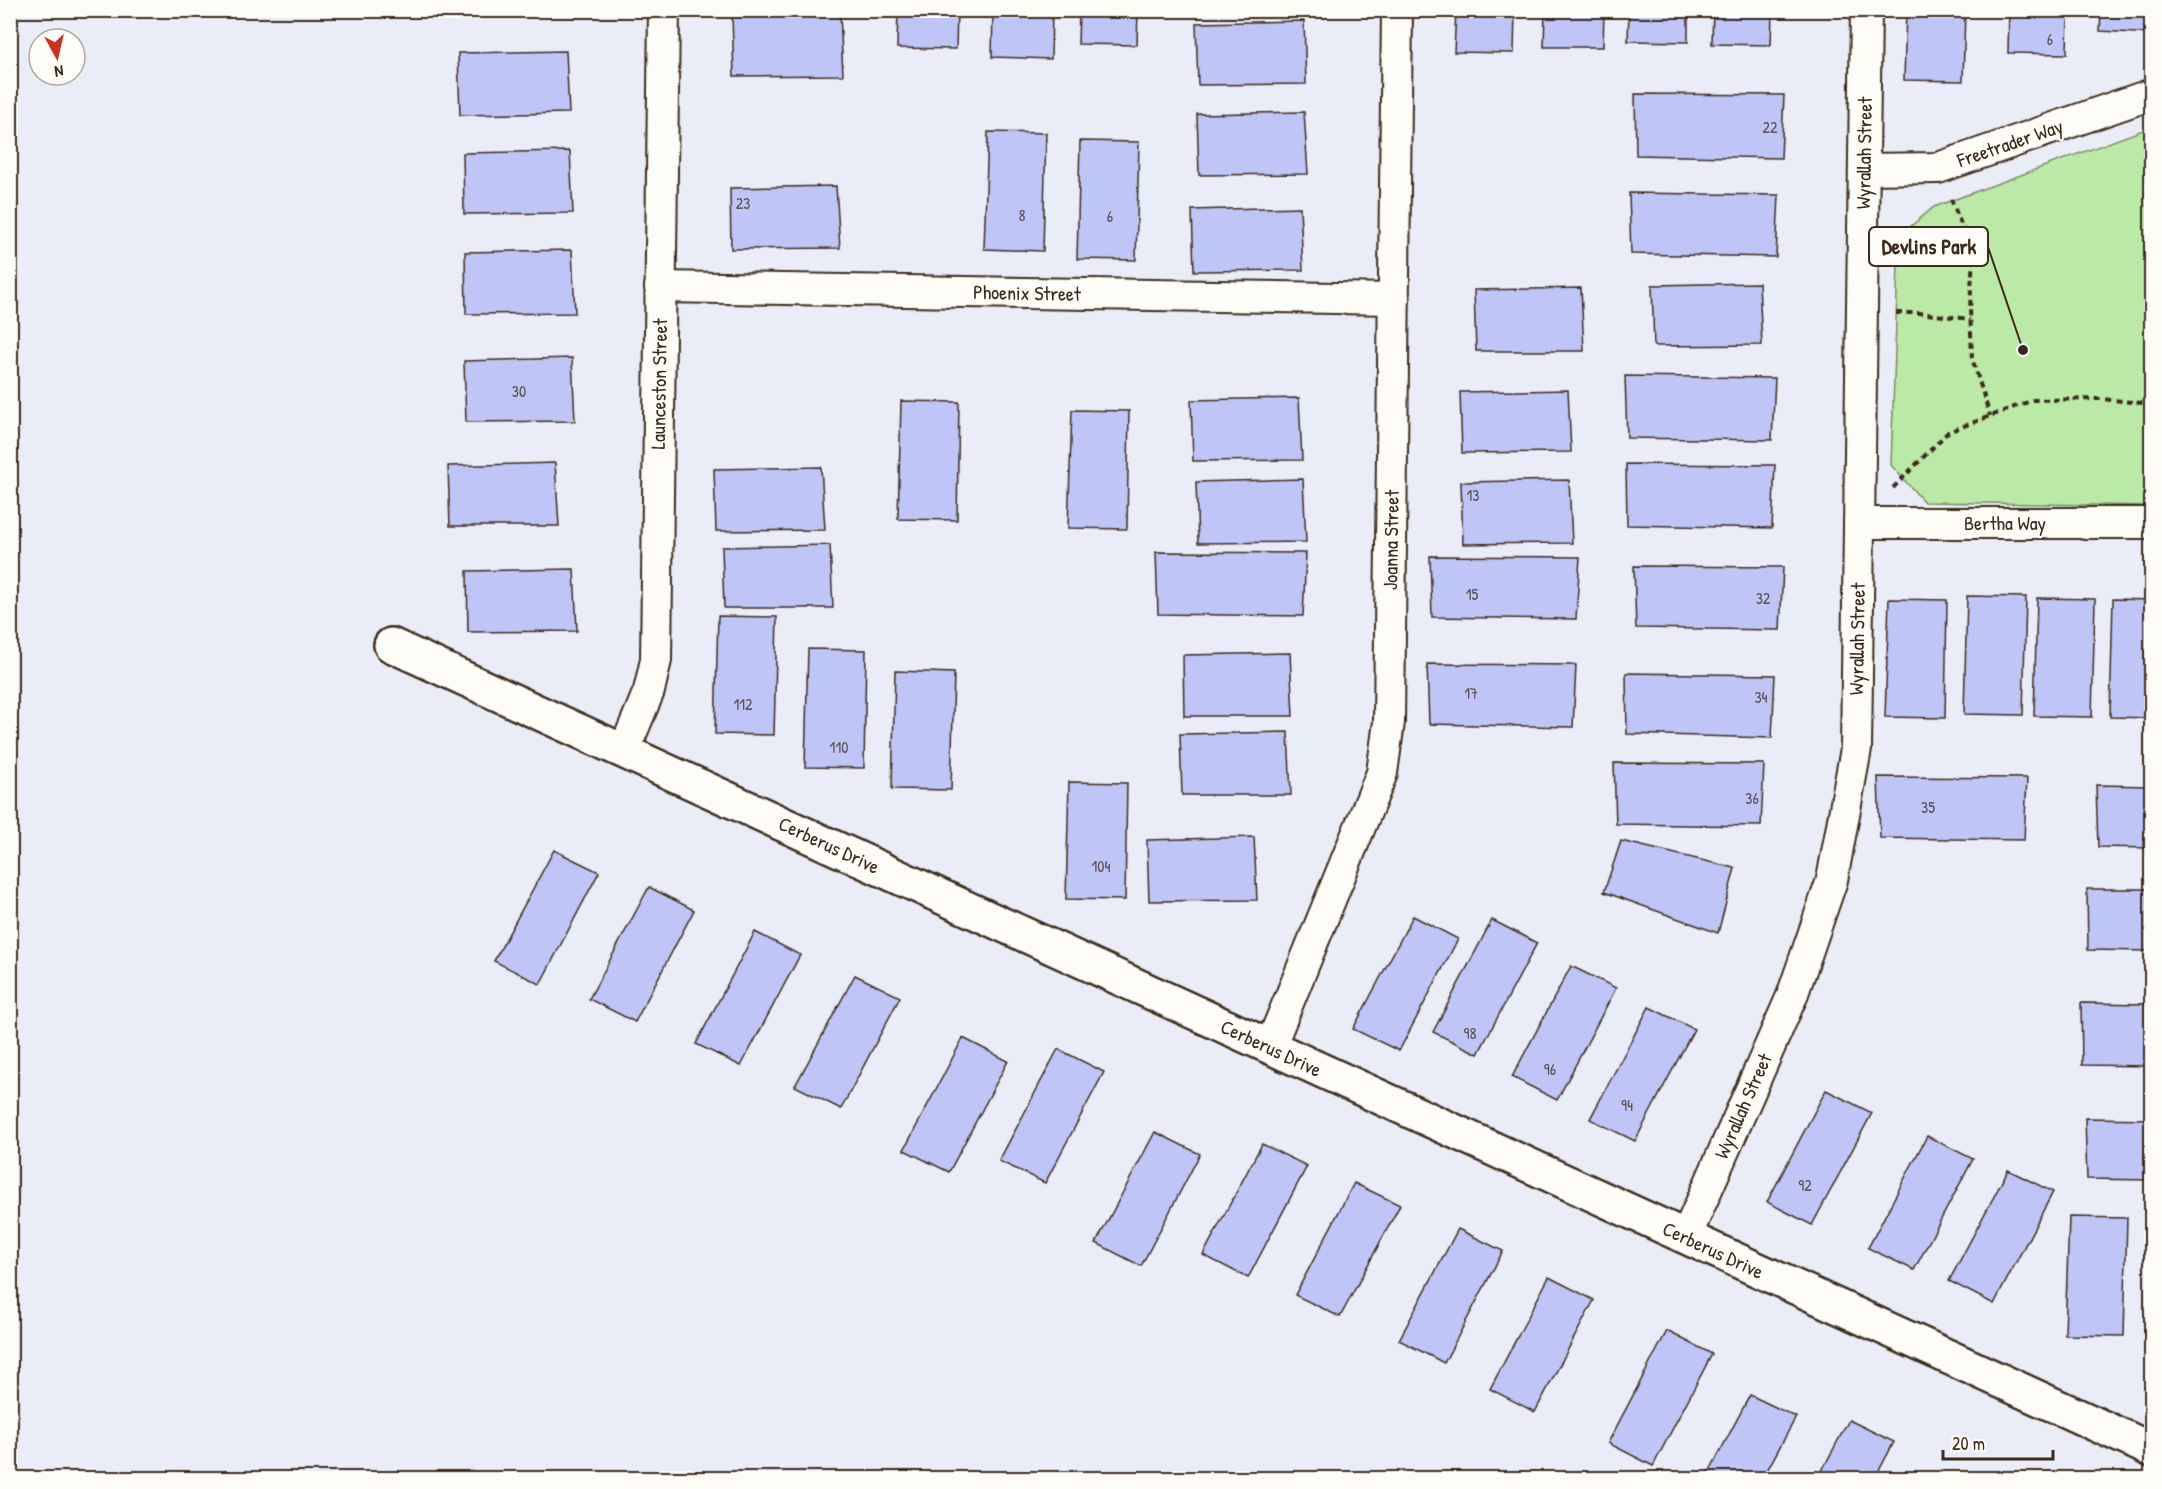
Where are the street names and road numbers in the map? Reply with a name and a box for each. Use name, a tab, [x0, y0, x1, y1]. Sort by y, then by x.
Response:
street label: Wyrallah Street	[1849, 95, 1878, 209]
street label: Freetrader Way	[1952, 112, 2066, 174]
street label: Phoenix Street	[973, 278, 1082, 307]
street label: Launceston Street	[644, 317, 673, 450]
street label: Joanna Street	[1376, 488, 1405, 590]
street label: Bertha Way	[1964, 509, 2046, 536]
street label: Wyrallah Street	[1842, 581, 1871, 695]
street label: Cerberus Drive	[774, 809, 884, 880]
street label: Cerberus Drive	[1216, 1012, 1326, 1083]
street label: Wyrallah Street	[1707, 1048, 1778, 1163]
street label: Cerberus Drive	[1658, 1214, 1768, 1285]

